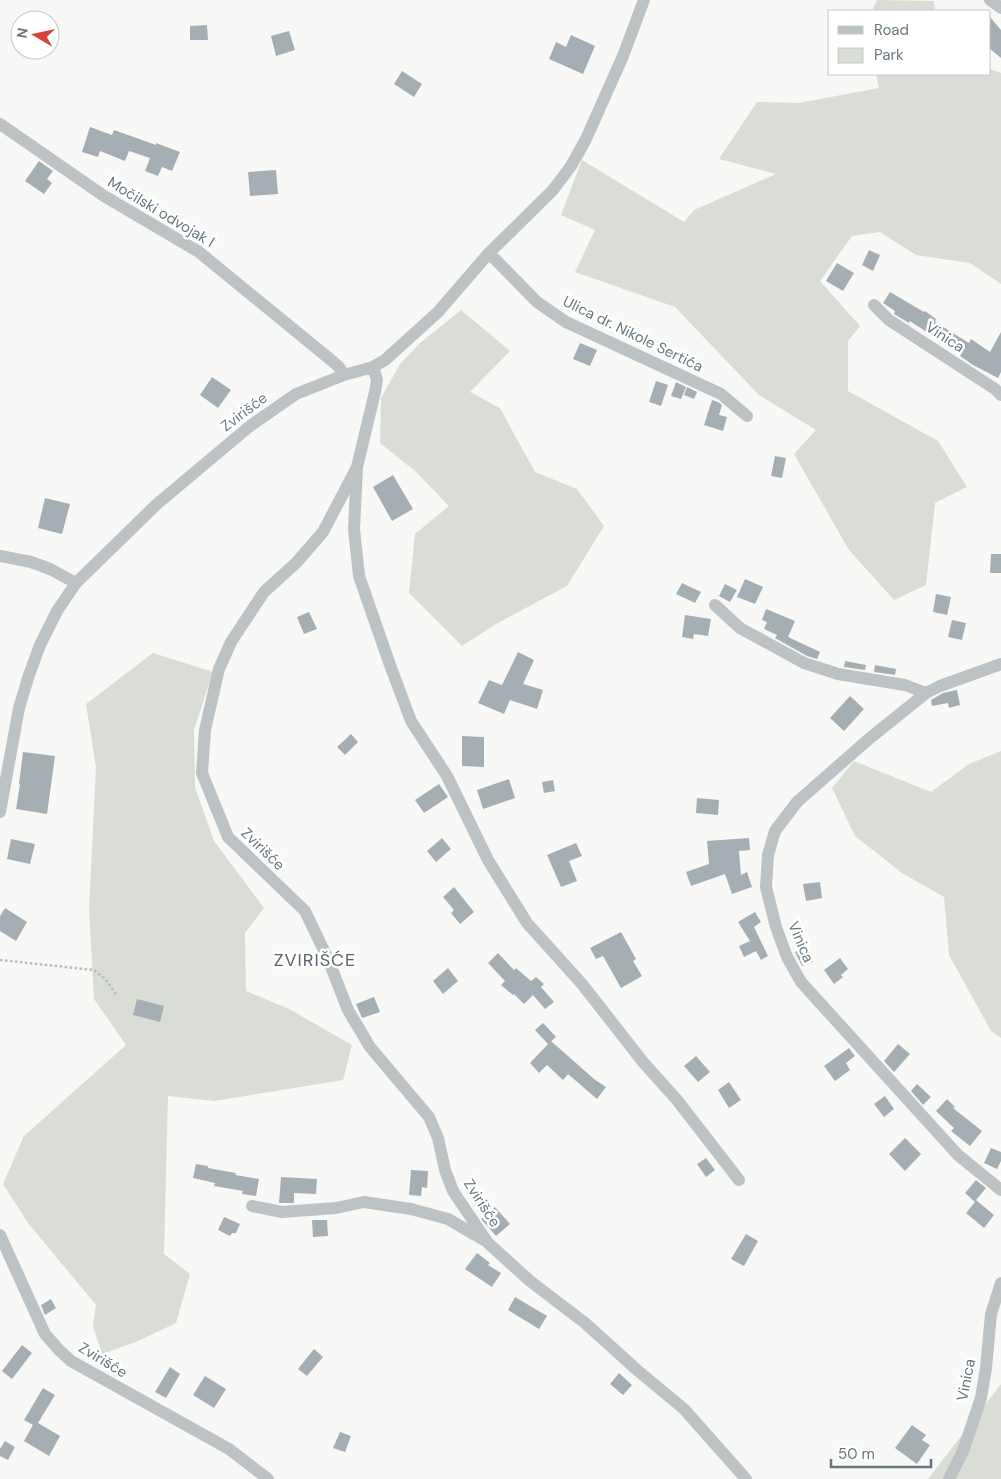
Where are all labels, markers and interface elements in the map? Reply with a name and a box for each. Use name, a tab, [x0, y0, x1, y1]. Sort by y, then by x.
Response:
north arrow	[10, 10, 60, 60]
legend	[828, 10, 991, 75]
text: Road	[874, 20, 909, 40]
text: N	[12, 27, 32, 39]
text: Park	[874, 45, 904, 65]
street label: Močilski odvojak I	[104, 172, 218, 252]
street label: Ulica dr. Nikole Sertića	[560, 291, 706, 377]
street label: Vinica	[922, 317, 968, 357]
street label: Zvirišće	[217, 388, 271, 436]
street label: Zvirišće	[237, 823, 289, 875]
street label: Vinica	[783, 918, 819, 966]
district label: ZVIRIŠĆE	[274, 948, 356, 972]
street label: Zvirišće	[459, 1175, 505, 1231]
street label: Zvirišće	[75, 1338, 131, 1382]
street label: Vinica	[952, 1357, 980, 1403]
scale bar	[831, 1436, 931, 1468]
text: 50 m	[838, 1444, 875, 1464]

